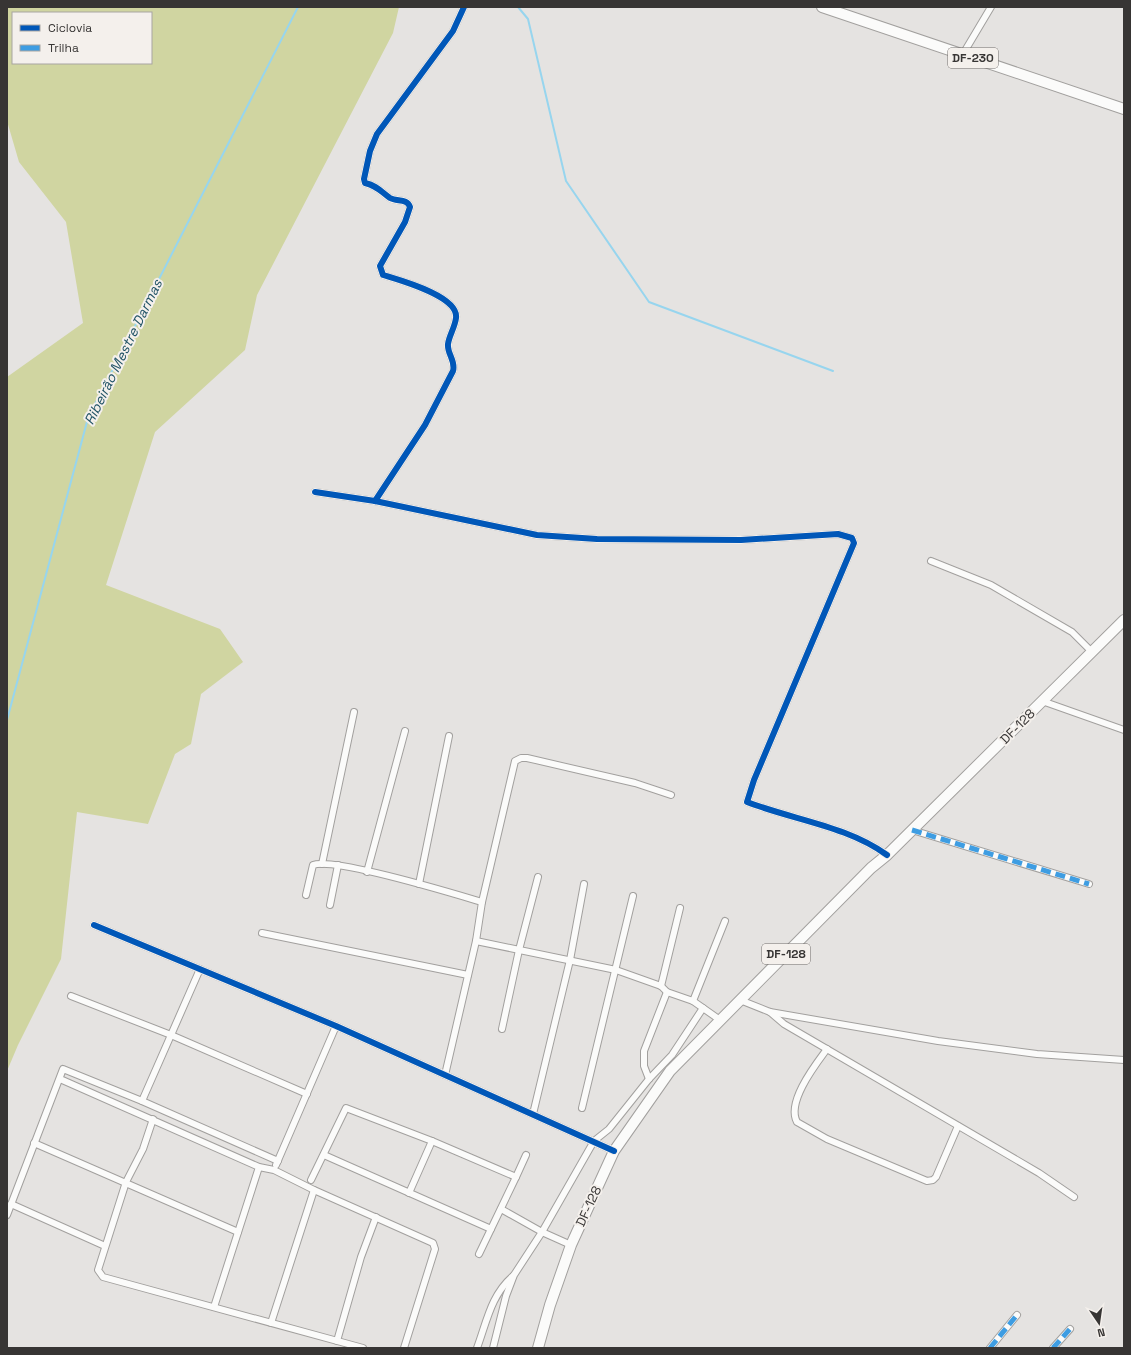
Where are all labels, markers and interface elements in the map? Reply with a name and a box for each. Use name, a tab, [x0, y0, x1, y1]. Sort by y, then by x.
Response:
legend	[12, 12, 152, 64]
text: Ciclovia	[48, 20, 92, 36]
text: Trilha	[48, 40, 79, 56]
road number: DF-230	[948, 48, 998, 68]
water label: Ribeirão Mestre Darmas	[80, 276, 166, 427]
street label: DF-128	[996, 705, 1039, 748]
road number: DF-128	[762, 944, 810, 964]
street label: DF-128	[572, 1183, 605, 1229]
north arrow	[1079, 1303, 1119, 1343]
text: N	[1096, 1325, 1106, 1340]

